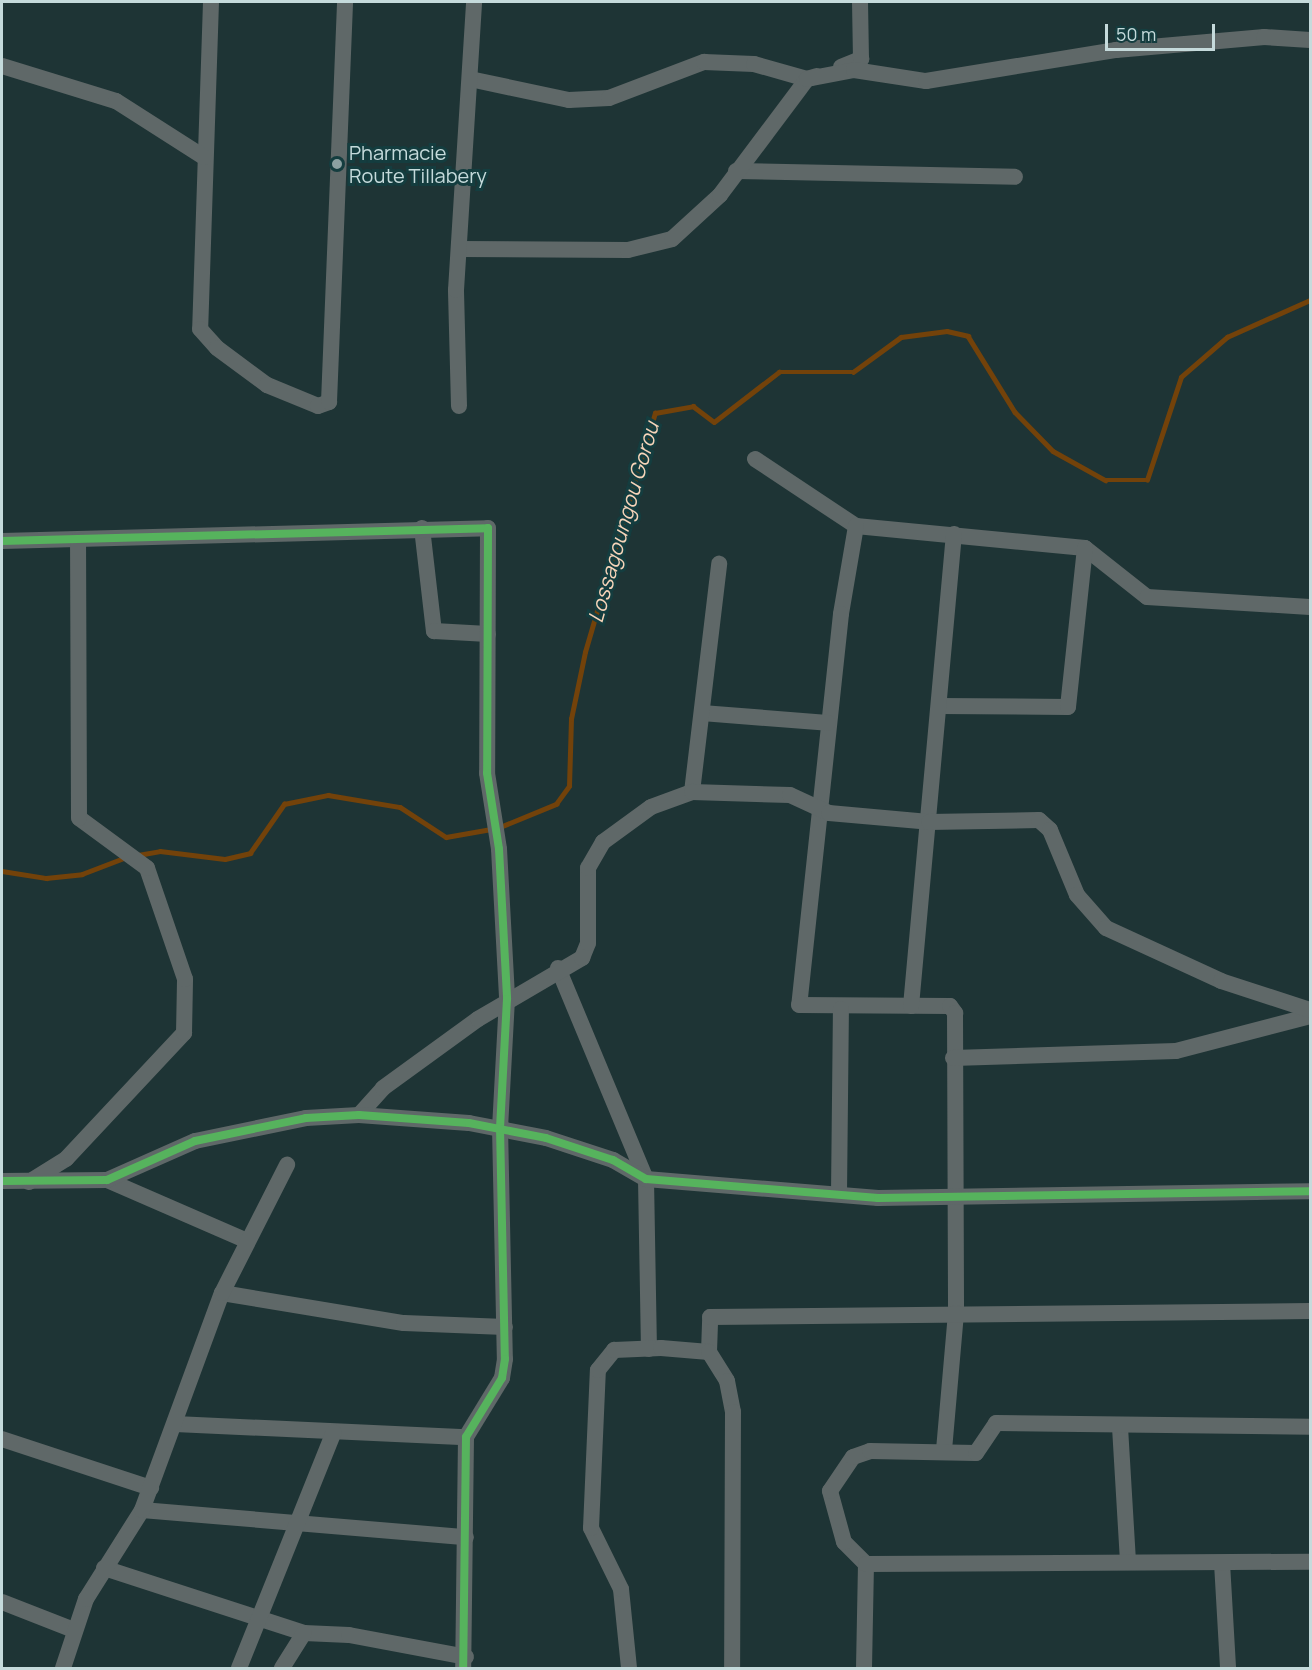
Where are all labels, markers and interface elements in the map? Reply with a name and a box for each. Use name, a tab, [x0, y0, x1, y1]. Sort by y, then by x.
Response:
scale bar	[1108, 12, 1218, 50]
text: 50 m	[1116, 22, 1156, 46]
place label: Pharmacie Route Tillabery	[349, 140, 487, 187]
marker: Pharmacie Route Tillabery	[330, 157, 344, 171]
water label: Lossagoungou Gorou	[582, 419, 664, 625]

